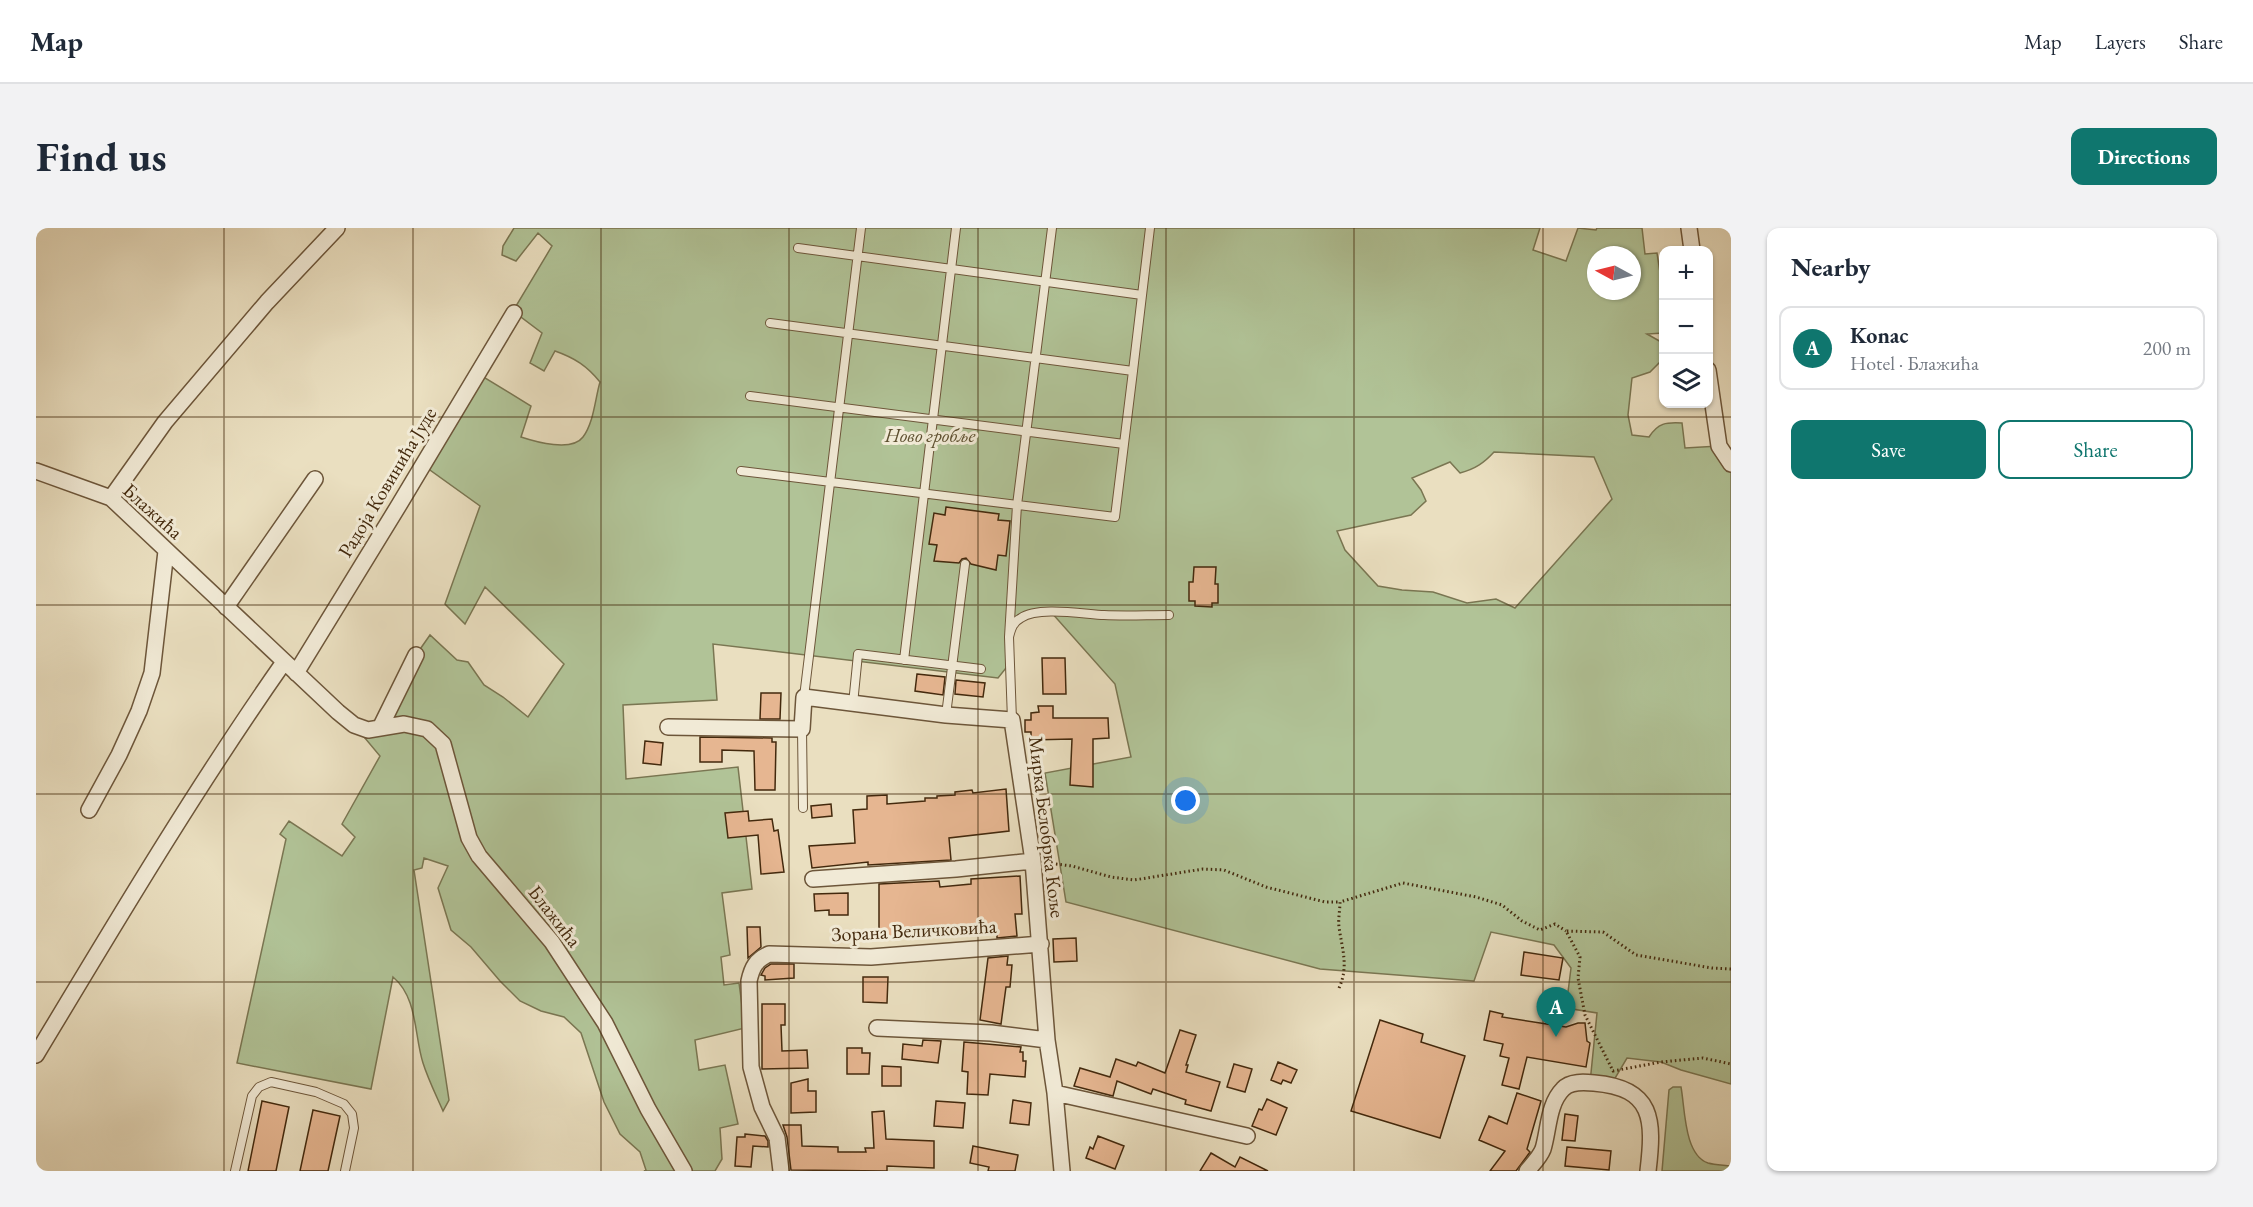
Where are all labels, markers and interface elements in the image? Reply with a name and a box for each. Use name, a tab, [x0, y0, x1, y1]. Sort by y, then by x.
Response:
text: Map	[30, 23, 83, 59]
text: Map	[2024, 28, 2062, 55]
text: Layers	[2095, 28, 2146, 55]
text: Share	[2179, 28, 2223, 55]
button: Directions	[2071, 128, 2217, 185]
text: Find us	[36, 129, 167, 184]
north arrow	[1587, 246, 1641, 300]
map controls	[1659, 246, 1713, 408]
button: +	[1659, 246, 1713, 300]
text: Nearby	[1791, 250, 1871, 284]
button: −	[1659, 300, 1713, 354]
text: Konac	[1850, 321, 1909, 350]
text: A	[1805, 335, 1820, 361]
text: 200 m	[2143, 335, 2191, 361]
text: Hotel · Блажића	[1850, 350, 1979, 376]
button: layers	[1659, 354, 1713, 408]
street label: Радоја Ковинића Јуде	[332, 402, 442, 562]
button: Save	[1791, 420, 1986, 479]
button: Share	[1998, 420, 2193, 479]
park label: Ново гробље	[884, 422, 975, 448]
street label: Блажића	[118, 477, 188, 545]
street label: Мирка Белобрка Коље	[1023, 735, 1071, 919]
your location	[1171, 786, 1200, 815]
street label: Блажића	[523, 880, 587, 952]
street label: Зорана Величковића	[831, 913, 997, 947]
pin: A	[1536, 988, 1576, 1037]

